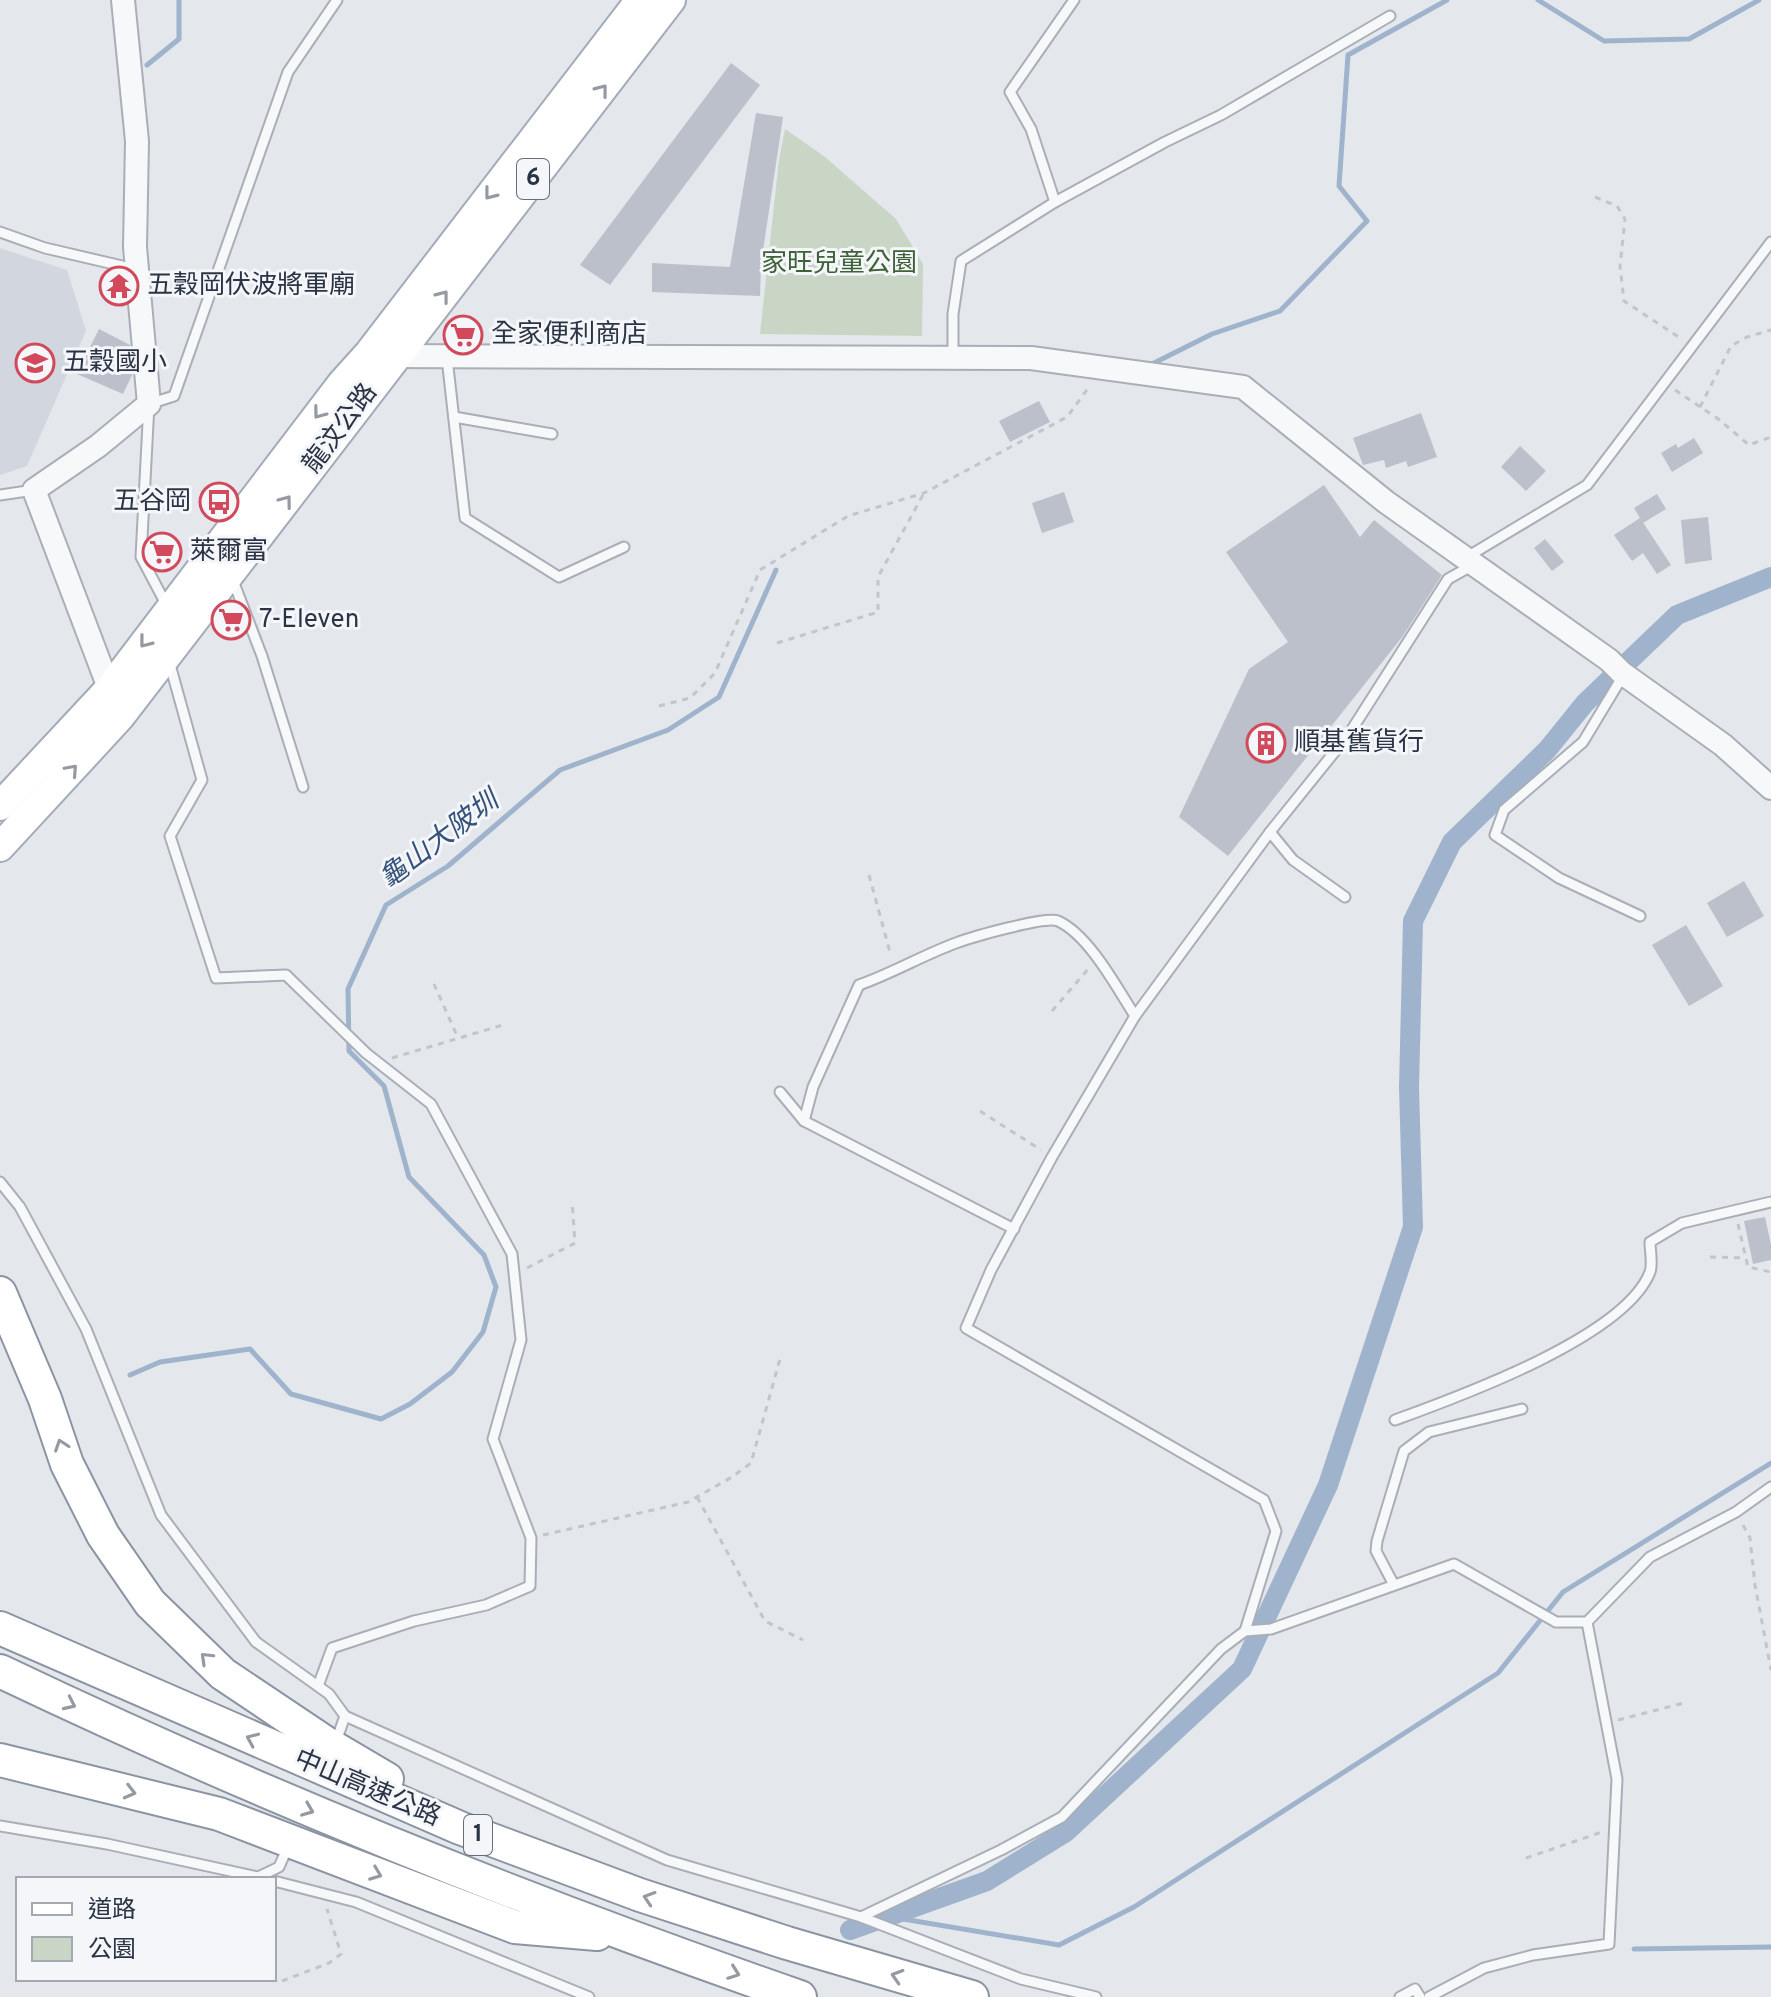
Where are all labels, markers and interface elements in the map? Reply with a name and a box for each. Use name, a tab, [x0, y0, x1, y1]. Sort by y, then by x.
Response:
one-way arrow	[592, 84, 606, 99]
road number: 6	[517, 159, 549, 199]
one-way arrow	[485, 185, 499, 200]
park label: 家旺兒童公園	[761, 248, 917, 281]
temple icon: 五穀岡伏波將軍廟	[98, 265, 140, 307]
place label: 五穀岡伏波將軍廟	[147, 270, 355, 303]
one-way arrow	[433, 290, 447, 305]
supermarket icon: 全家便利商店	[442, 314, 484, 356]
place label: 全家便利商店	[491, 319, 647, 352]
school or university icon: 五穀國小	[14, 342, 56, 384]
place label: 五穀國小	[63, 347, 167, 380]
street label: 龍汶公路	[297, 378, 385, 480]
one-way arrow	[315, 404, 329, 419]
bus stop icon: 五谷岡	[198, 481, 240, 523]
place label: 五谷岡	[113, 486, 191, 519]
one-way arrow	[277, 495, 291, 510]
supermarket icon: 萊爾富	[141, 531, 183, 573]
place label: 萊爾富	[190, 536, 268, 569]
supermarket icon: 7-Eleven	[210, 599, 252, 641]
place label: 7-Eleven	[259, 604, 359, 637]
one-way arrow	[141, 633, 155, 648]
building icon: 順基舊貨行	[1245, 722, 1287, 764]
place label: 順基舊貨行	[1294, 727, 1424, 760]
one-way arrow	[63, 764, 77, 779]
water label: 龜山大陂圳	[373, 782, 510, 898]
one-way arrow	[54, 1439, 70, 1453]
one-way arrow	[201, 1652, 215, 1667]
one-way arrow	[62, 1694, 77, 1710]
one-way arrow	[246, 1733, 260, 1749]
street label: 中山高速公路	[289, 1743, 445, 1835]
one-way arrow	[123, 1782, 137, 1799]
one-way arrow	[300, 1800, 314, 1817]
road number: 1	[464, 1815, 492, 1855]
one-way arrow	[368, 1864, 382, 1881]
legend	[16, 1877, 276, 1981]
one-way arrow	[643, 1891, 657, 1907]
text: 道路	[88, 1896, 136, 1926]
text: 公園	[88, 1936, 136, 1966]
one-way arrow	[726, 1963, 740, 1980]
one-way arrow	[890, 1970, 904, 1986]

